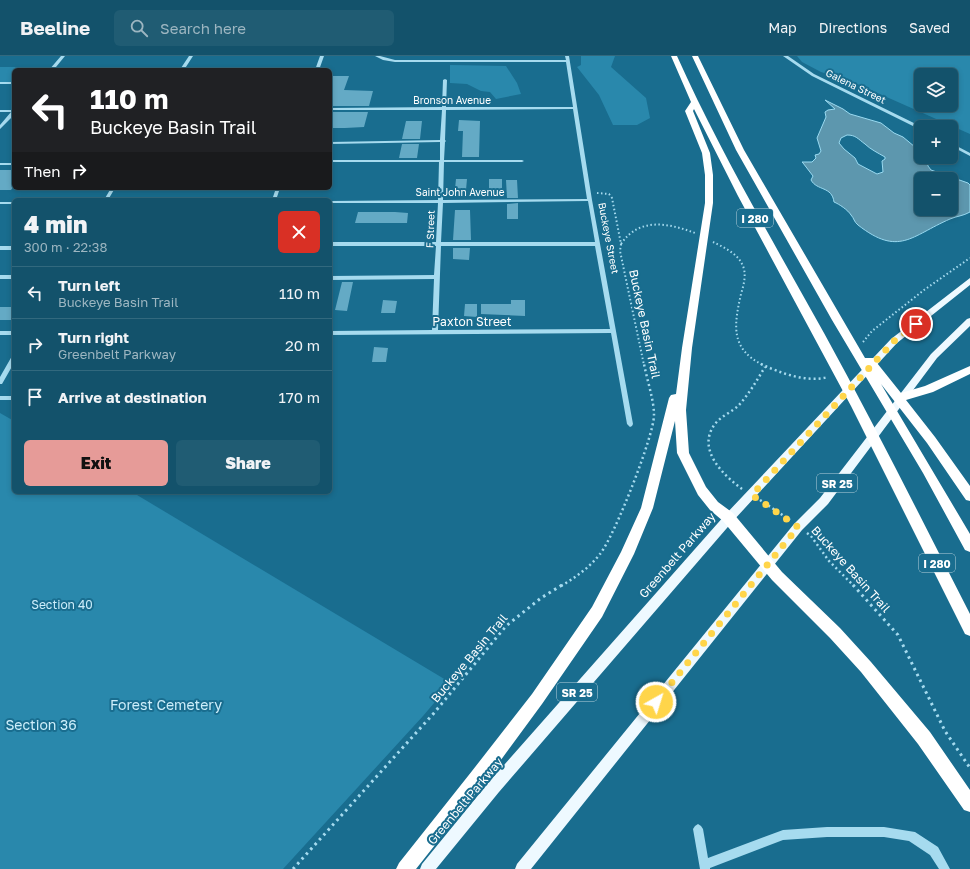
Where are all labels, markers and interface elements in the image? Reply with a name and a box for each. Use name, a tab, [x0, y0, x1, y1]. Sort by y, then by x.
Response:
search box	[114, 10, 394, 46]
text: Beeline	[20, 16, 90, 39]
icon: search	[128, 17, 150, 39]
text: Search here	[160, 19, 246, 37]
text: Map	[768, 19, 797, 36]
text: Directions	[819, 19, 887, 36]
text: Saved	[909, 19, 950, 36]
street label: Galena Street	[824, 66, 888, 106]
map controls	[914, 68, 958, 216]
button: layers	[914, 68, 958, 112]
text: 110 m	[90, 82, 169, 115]
icon: left	[24, 84, 76, 136]
street label: Bronson Avenue	[413, 94, 491, 106]
text: Buckeye Basin Trail	[90, 116, 257, 138]
button: +	[914, 120, 958, 164]
icon: right	[68, 160, 90, 182]
text: Then	[24, 162, 60, 180]
button: −	[914, 172, 958, 216]
street label: Saint John Avenue	[416, 186, 505, 198]
street label: Buckeye Street	[596, 201, 622, 275]
text: 4 min	[24, 209, 88, 238]
road number: I 280	[737, 209, 773, 227]
street label: F Street	[423, 210, 437, 248]
button: close	[278, 211, 320, 253]
text: 300 m · 22:38	[24, 239, 107, 255]
street label: Buckeye Basin Trail	[626, 268, 664, 380]
text: Turn left	[58, 276, 120, 294]
icon: left	[24, 282, 46, 304]
text: 110 m	[279, 284, 320, 302]
text: Buckeye Basin Trail	[58, 294, 178, 310]
pin	[899, 307, 933, 341]
icon: arrive	[905, 313, 927, 335]
street label: Paxton Street	[432, 314, 512, 329]
text: Turn right	[58, 328, 129, 346]
icon: right	[24, 334, 46, 356]
text: 20 m	[285, 336, 320, 354]
text: Greenbelt Parkway	[58, 346, 176, 362]
icon: arrive	[24, 386, 46, 408]
text: Arrive at destination	[58, 388, 207, 406]
text: 170 m	[278, 388, 320, 406]
button: Exit	[24, 440, 168, 486]
button: Share	[176, 440, 320, 486]
road number: SR 25	[817, 474, 857, 492]
street label: Greenbelt Parkway	[636, 509, 719, 601]
street label: Buckeye Basin Trail	[808, 523, 894, 615]
road number: I 280	[919, 554, 955, 572]
park label: Section 40	[31, 597, 93, 612]
street label: Buckeye Basin Trail	[428, 611, 511, 705]
position arrow	[635, 681, 677, 723]
road number: SR 25	[557, 683, 597, 701]
park label: Forest Cemetery	[110, 696, 222, 713]
park label: Section 36	[5, 716, 77, 733]
street label: Greenbelt Parkway	[424, 754, 506, 848]

